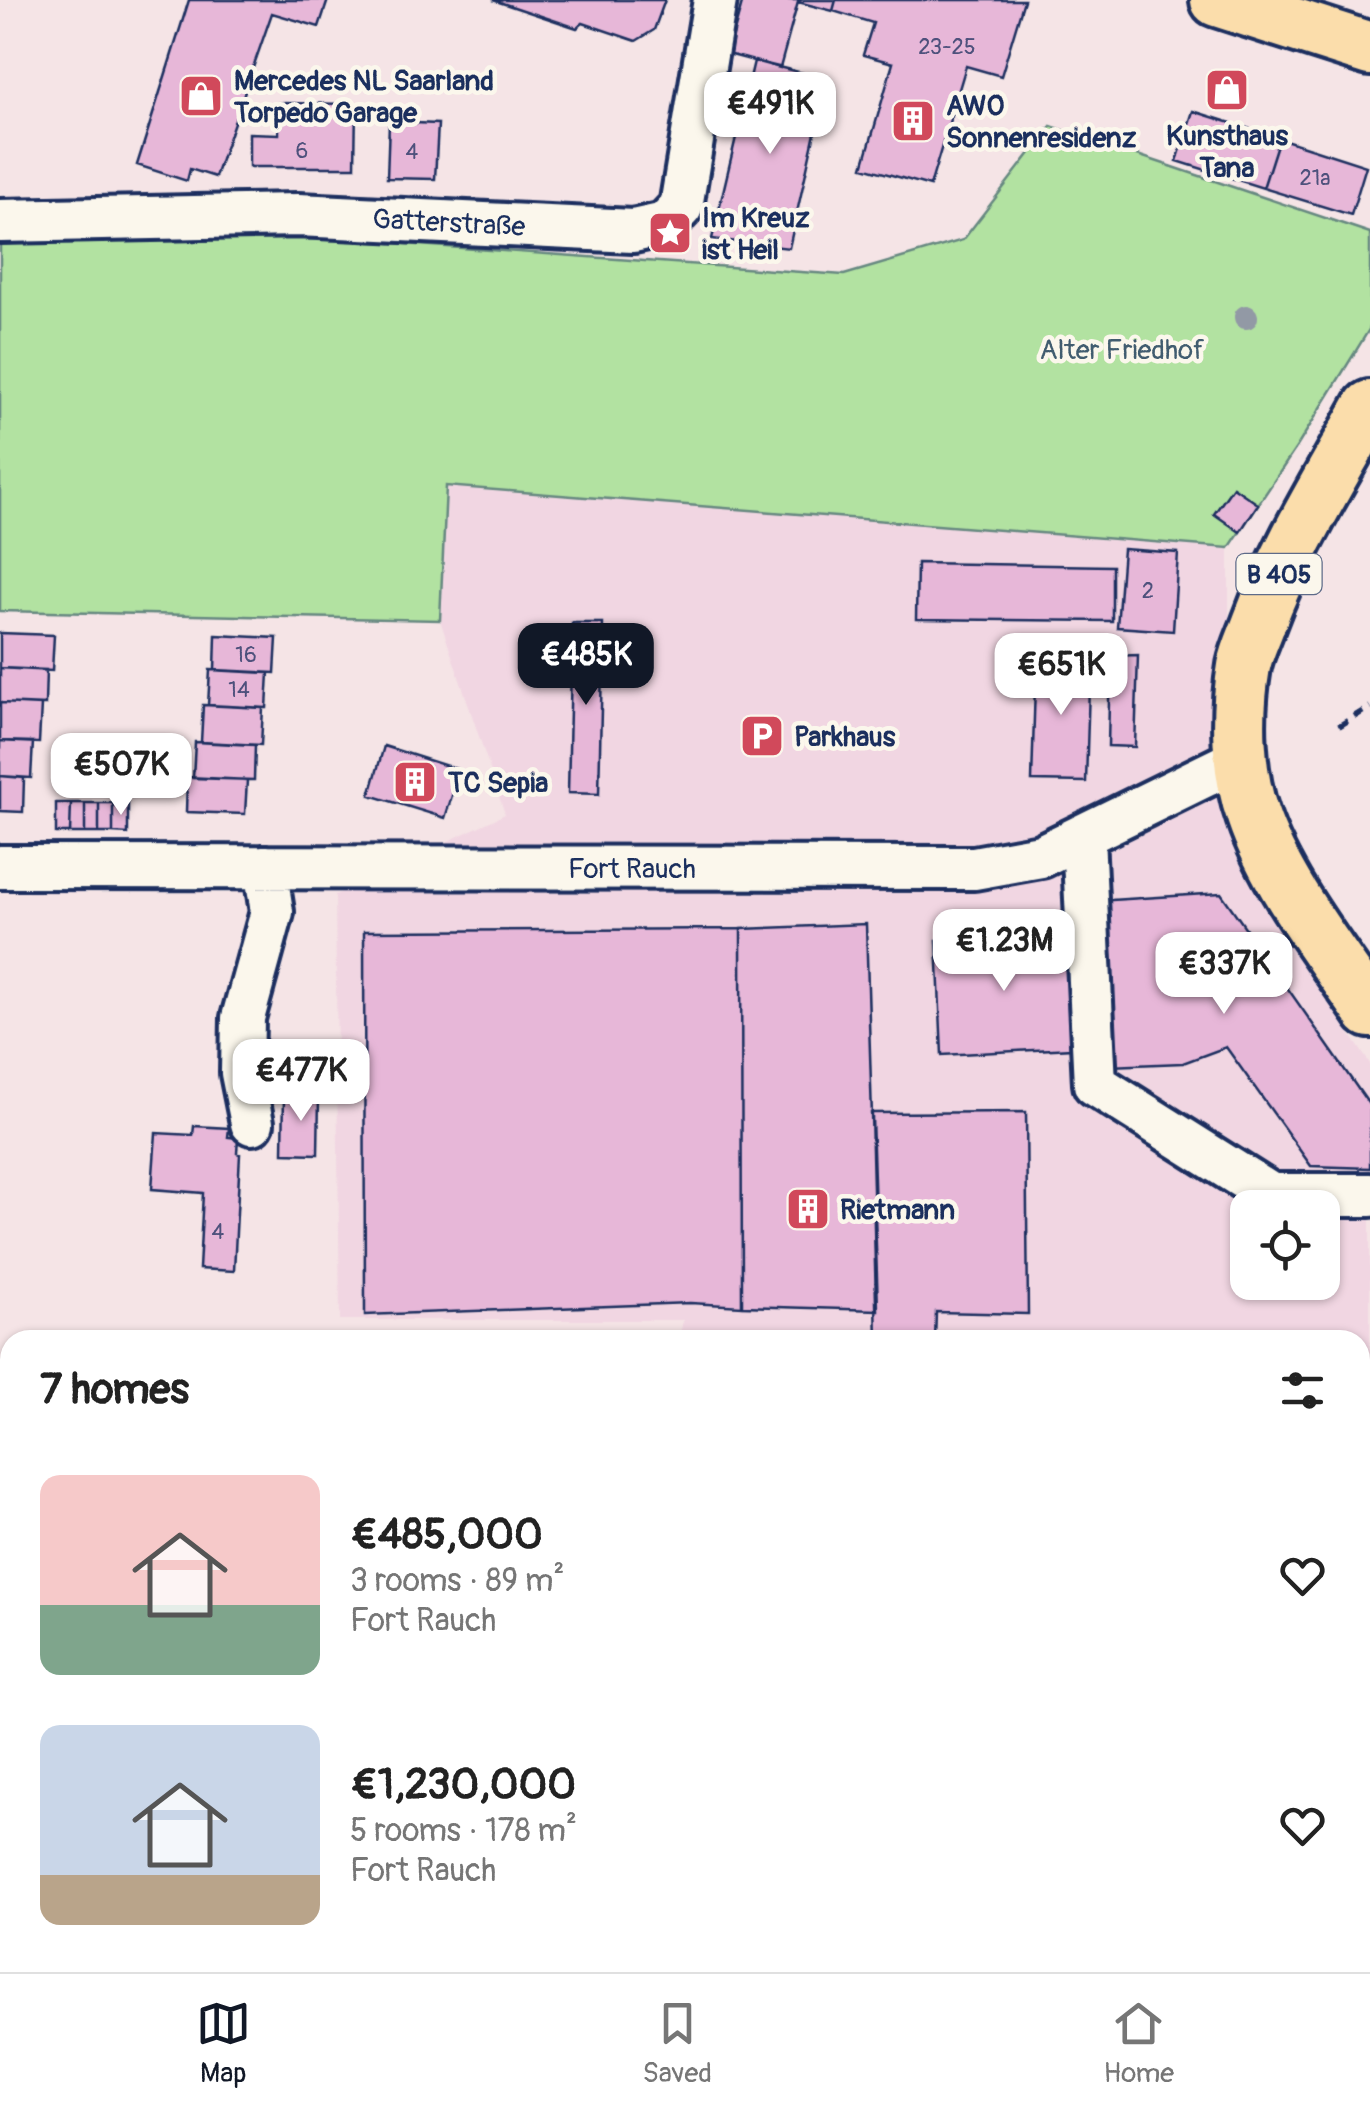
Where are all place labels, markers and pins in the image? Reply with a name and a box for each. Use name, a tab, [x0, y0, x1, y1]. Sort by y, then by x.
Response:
place label: Mercedes NL Saarland Torpedo Garage	[233, 64, 494, 131]
shop icon: Kunsthaus Tana	[1204, 67, 1250, 113]
pin: €491K	[700, 72, 840, 157]
shop icon: Mercedes NL Saarland Torpedo Garage	[178, 73, 224, 119]
place label: AWO Sonnenresidenz	[946, 89, 1137, 156]
building icon: AWO Sonnenresidenz	[890, 98, 936, 144]
place label: Kunsthaus Tana	[1166, 119, 1289, 186]
place label: Im Kreuz ist Heil	[702, 201, 810, 268]
place icon: Im Kreuz ist Heil	[647, 210, 693, 256]
pin: €485K	[516, 623, 656, 708]
pin: €651K	[991, 633, 1131, 718]
parking icon: Parkhaus	[739, 713, 785, 759]
place label: Parkhaus	[794, 720, 896, 755]
pin: €507K	[51, 733, 191, 818]
building icon: TC Sepia	[392, 759, 438, 805]
place label: TC Sepia	[447, 766, 548, 801]
pin: €1.23M	[923, 909, 1085, 994]
pin: €337K	[1154, 932, 1294, 1017]
pin: €477K	[231, 1039, 371, 1124]
building icon: Rietmann	[785, 1186, 831, 1232]
place label: Rietmann	[840, 1193, 955, 1228]

